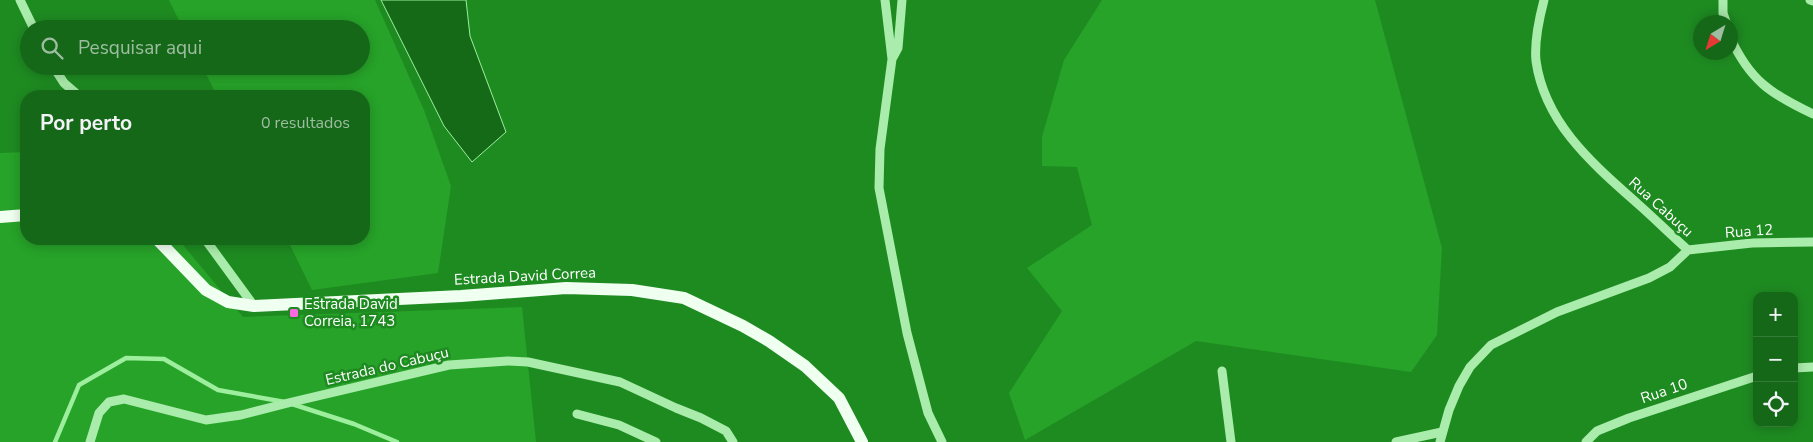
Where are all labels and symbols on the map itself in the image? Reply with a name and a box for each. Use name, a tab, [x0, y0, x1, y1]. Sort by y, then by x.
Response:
north arrow	[1693, 15, 1738, 60]
street label: Rua Cabuçu	[1624, 173, 1698, 241]
street label: Rua 12	[1724, 219, 1774, 243]
street label: Estrada David Correa	[454, 262, 596, 290]
place label: Estrada David Correia, 1743	[304, 294, 398, 331]
marker: Estrada David Correia, 1743	[288, 307, 300, 319]
street label: Estrada do Cabuçu	[323, 342, 451, 390]
street label: Rua 10	[1638, 374, 1690, 408]

